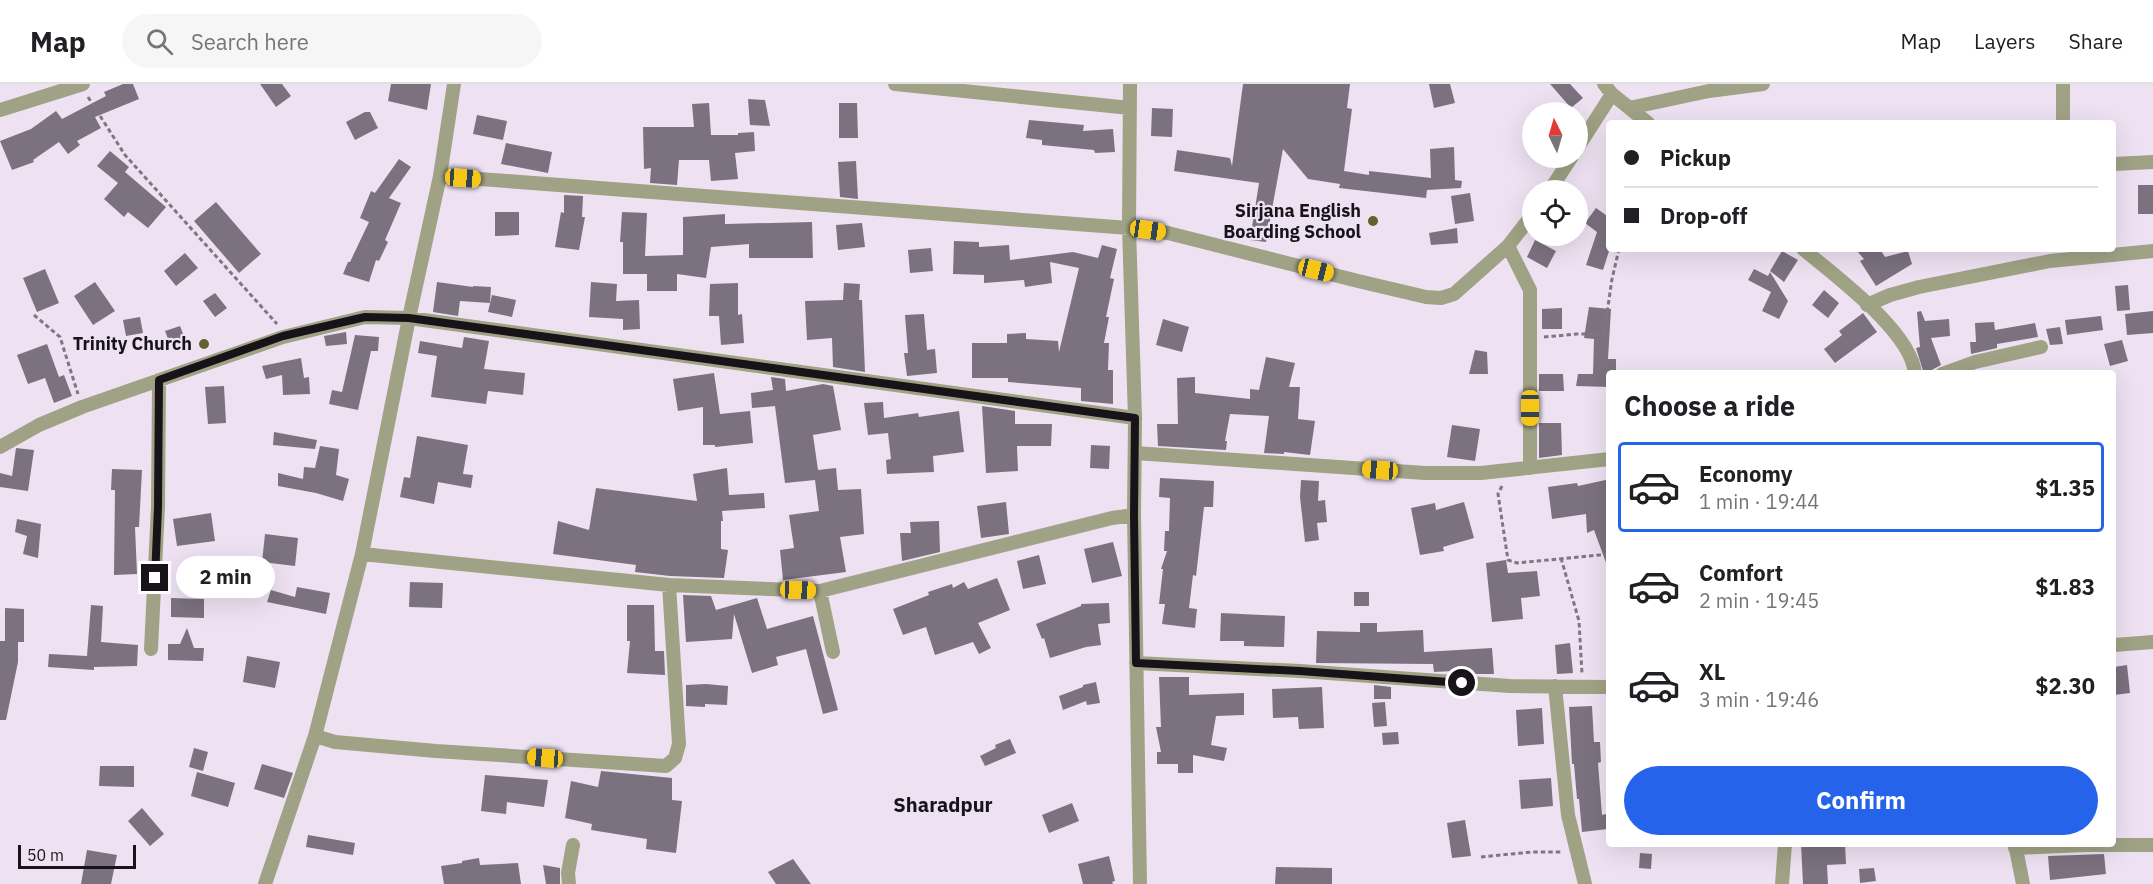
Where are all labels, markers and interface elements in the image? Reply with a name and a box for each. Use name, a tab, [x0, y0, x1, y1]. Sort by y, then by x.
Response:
search box	[122, 14, 542, 68]
text: Map	[30, 23, 86, 60]
icon: search	[143, 25, 176, 58]
text: Search here	[191, 27, 309, 56]
text: Map	[1901, 27, 1941, 55]
text: Layers	[1974, 27, 2036, 55]
text: Share	[2069, 27, 2123, 55]
north arrow	[1522, 102, 1588, 168]
map controls	[1522, 102, 1588, 246]
text: Pickup	[1660, 143, 1731, 172]
car	[444, 168, 482, 188]
button: locate	[1522, 180, 1588, 246]
place label: Sirjana English Boarding School	[1223, 199, 1362, 243]
text: Drop-off	[1660, 201, 1747, 230]
marker: Sirjana English Boarding School	[1366, 214, 1380, 228]
car	[1129, 219, 1167, 241]
car	[1296, 257, 1336, 283]
place label: Trinity Church	[73, 332, 192, 355]
marker: Trinity Church	[197, 337, 211, 351]
text: Choose a ride	[1624, 388, 1795, 423]
car	[1521, 390, 1539, 426]
text: Economy	[1699, 459, 1793, 488]
car	[1361, 460, 1399, 480]
icon: car	[1627, 460, 1681, 514]
text: $1.35	[2035, 473, 2095, 502]
text: 1 min · 19:44	[1699, 488, 1819, 515]
callout: 2 min	[176, 557, 275, 599]
text: Comfort	[1699, 558, 1783, 587]
icon: car	[1627, 559, 1681, 613]
text: 2 min	[199, 563, 252, 590]
route end	[141, 564, 168, 591]
text: $1.83	[2035, 572, 2095, 601]
car	[780, 580, 816, 600]
text: 2 min · 19:45	[1699, 587, 1819, 614]
text: XL	[1699, 657, 1725, 686]
icon: car	[1627, 658, 1681, 712]
route start	[1448, 669, 1475, 696]
text: $2.30	[2035, 671, 2095, 700]
text: 3 min · 19:46	[1699, 686, 1819, 713]
car	[526, 748, 564, 768]
button: Confirm	[1624, 766, 2098, 835]
district label: Sharadpur	[893, 791, 993, 818]
scale bar	[18, 842, 136, 870]
text: 50 m	[27, 845, 64, 865]

